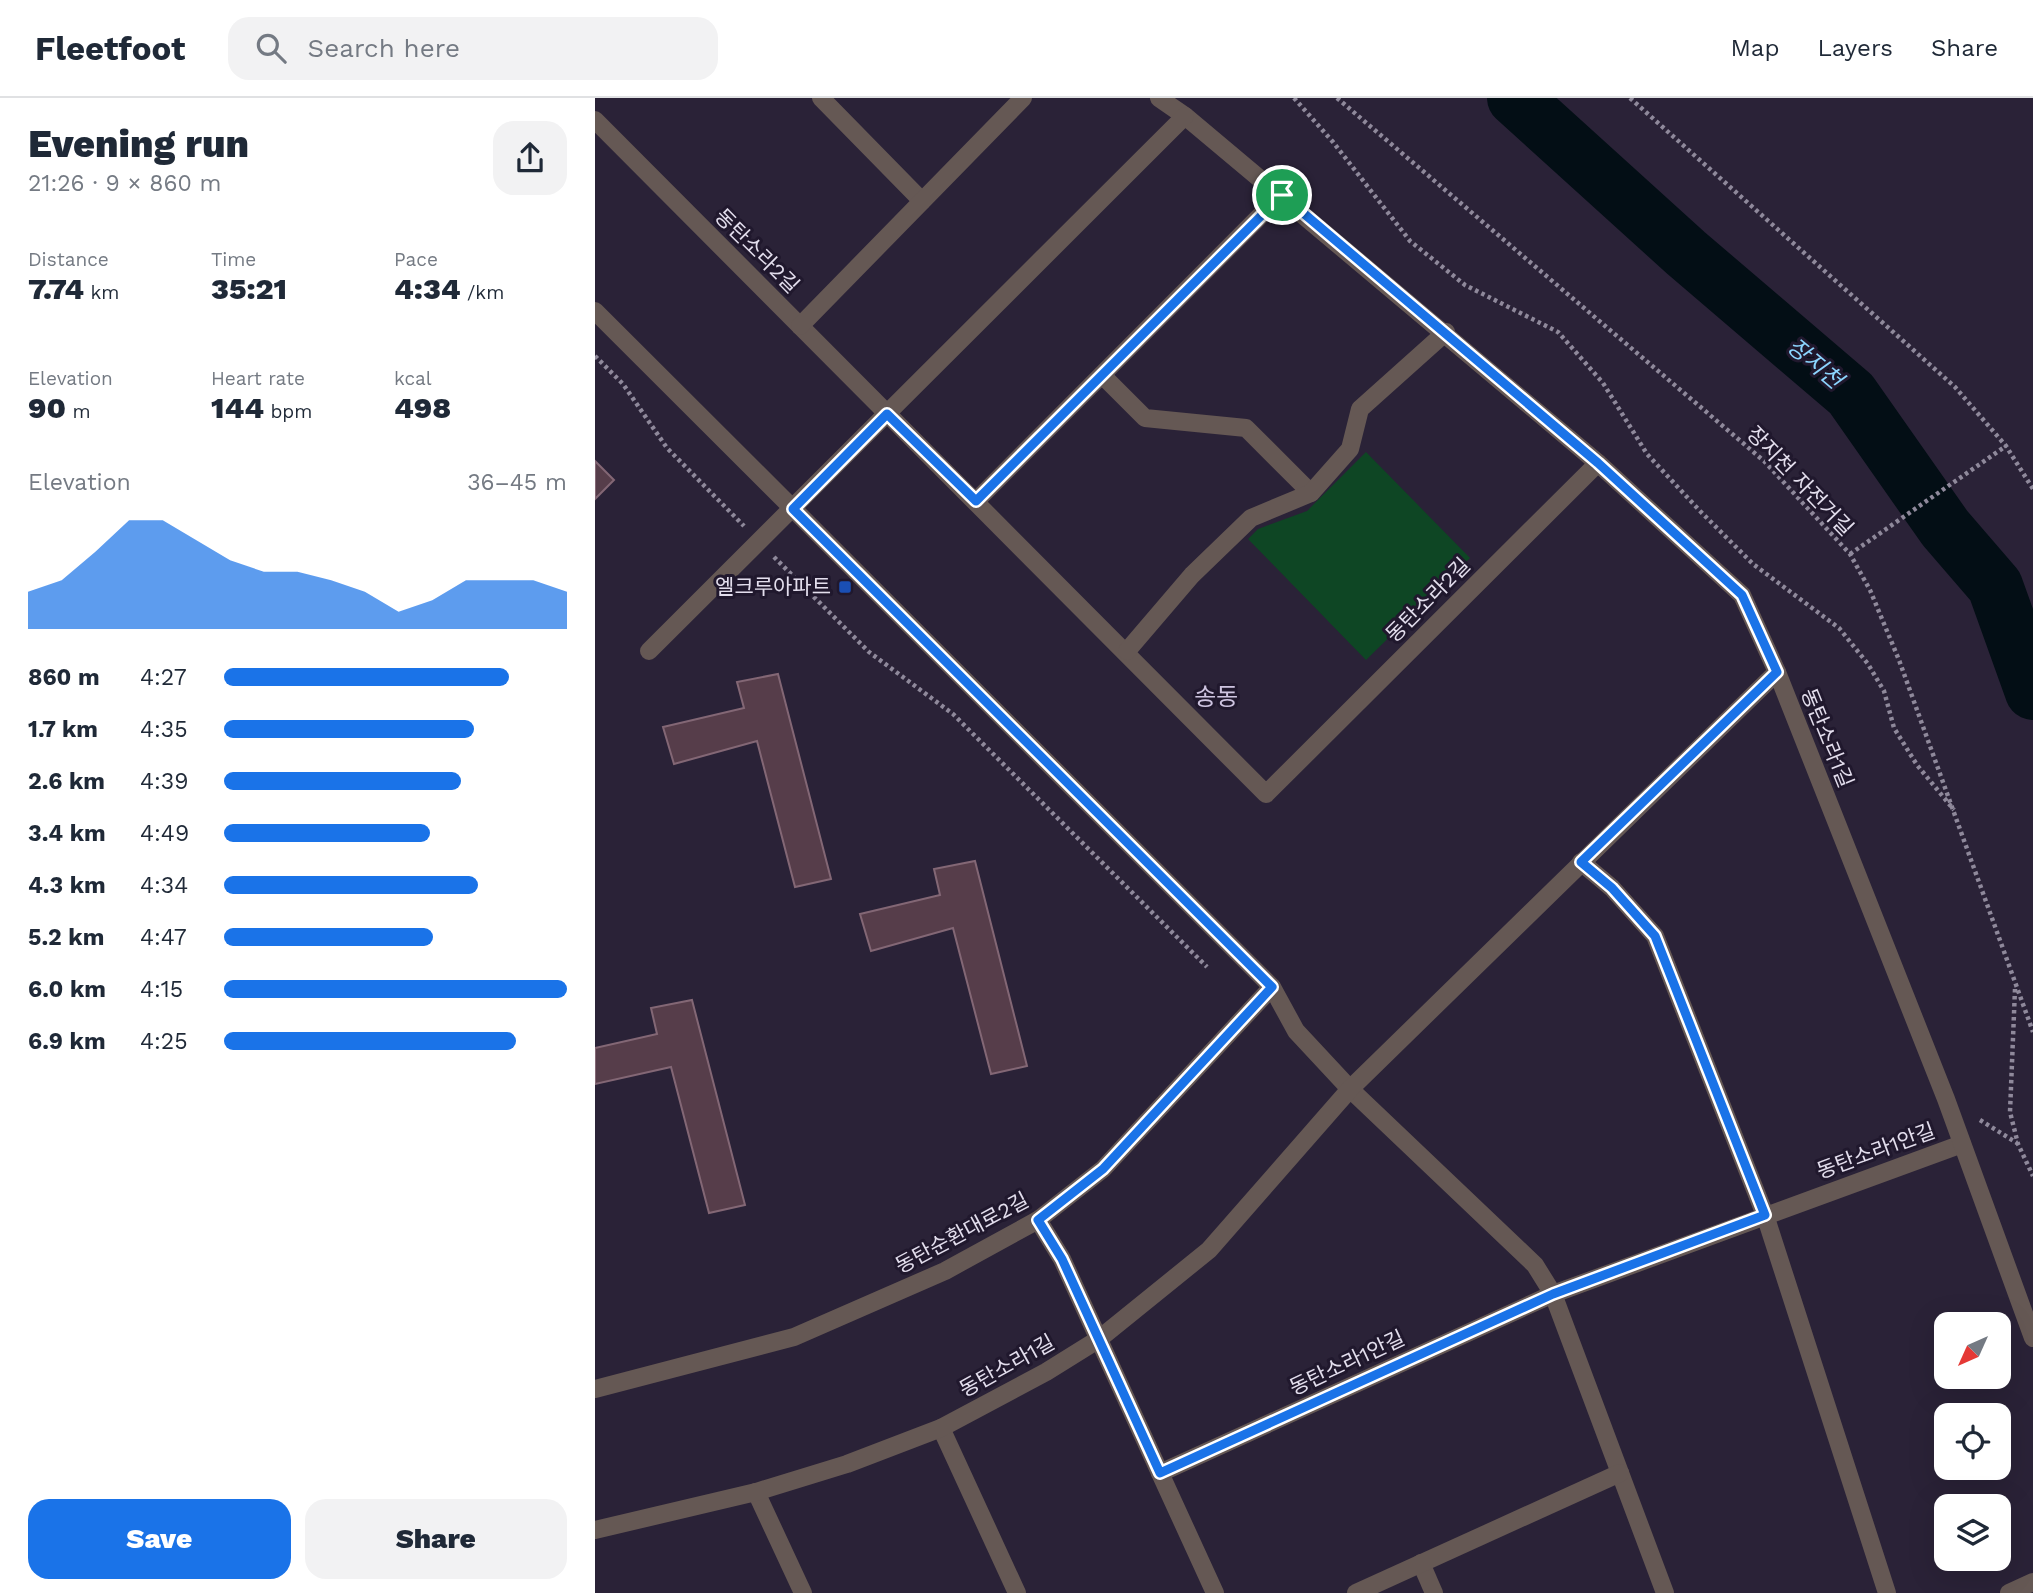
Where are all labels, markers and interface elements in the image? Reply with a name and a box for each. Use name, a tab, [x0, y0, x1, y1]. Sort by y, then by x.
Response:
search box	[228, 17, 718, 80]
text: Fleetfoot	[35, 29, 186, 68]
icon: search	[252, 29, 290, 67]
text: Search here	[308, 33, 460, 63]
text: Map	[1731, 34, 1779, 62]
text: Layers	[1817, 34, 1893, 62]
text: Share	[1931, 34, 1998, 62]
button: share	[493, 121, 567, 195]
text: Evening run	[28, 122, 249, 166]
pin	[1252, 165, 1312, 225]
text: 21:26 · 9 × 860 m	[28, 170, 221, 197]
icon: arrive	[1263, 176, 1301, 214]
street label: 동탄소라2길	[710, 203, 805, 298]
text: Distance	[28, 248, 109, 271]
text: Time	[211, 248, 256, 271]
text: Pace	[394, 248, 438, 271]
text: 7.74	[28, 271, 84, 306]
text: 35:21	[211, 271, 287, 306]
text: 4:34	[394, 271, 461, 306]
text: km	[84, 281, 119, 304]
text: /km	[461, 281, 504, 304]
water label: 장지천	[1782, 333, 1850, 396]
text: Elevation	[28, 367, 113, 390]
text: Heart rate	[211, 367, 305, 390]
text: kcal	[394, 367, 432, 390]
text: 90	[28, 390, 66, 425]
text: 144	[211, 390, 264, 425]
text: 498	[394, 390, 451, 425]
text: m	[66, 400, 91, 423]
text: bpm	[264, 400, 312, 423]
street label: 장지천 자전거길	[1742, 421, 1859, 541]
text: Elevation	[28, 469, 131, 496]
text: 36–45 m	[467, 469, 567, 496]
street label: 동탄소라2길	[1380, 552, 1475, 647]
place label: 엘크루아파트	[715, 574, 831, 599]
marker: 엘크루아파트	[837, 579, 853, 595]
text: 860 m	[28, 664, 100, 691]
text: 4:27	[140, 664, 187, 691]
district label: 송동	[1194, 683, 1238, 711]
street label: 동탄소라1길	[1796, 685, 1859, 791]
text: 1.7 km	[28, 716, 98, 743]
text: 4:35	[140, 716, 188, 743]
text: 2.6 km	[28, 768, 105, 795]
text: 4:39	[140, 768, 188, 795]
text: 3.4 km	[28, 820, 106, 847]
text: 4:49	[140, 820, 189, 847]
text: 4.3 km	[28, 872, 106, 899]
text: 4:34	[140, 872, 188, 899]
text: 5.2 km	[28, 924, 104, 951]
text: 4:47	[140, 924, 187, 951]
text: 6.0 km	[28, 976, 106, 1003]
text: 4:15	[140, 976, 183, 1003]
text: 6.9 km	[28, 1028, 106, 1055]
text: 4:25	[140, 1028, 188, 1055]
street label: 동탄소라1안길	[1813, 1118, 1938, 1184]
street label: 동탄순환대로2길	[891, 1187, 1033, 1278]
north arrow	[1934, 1312, 2011, 1390]
map controls	[1934, 1312, 2011, 1571]
street label: 동탄소라1안길	[1285, 1325, 1408, 1400]
street label: 동탄소라1길	[955, 1329, 1059, 1402]
button: locate	[1934, 1403, 2011, 1480]
button: layers	[1934, 1494, 2011, 1571]
button: Save	[28, 1499, 291, 1579]
button: Share	[305, 1499, 567, 1579]

